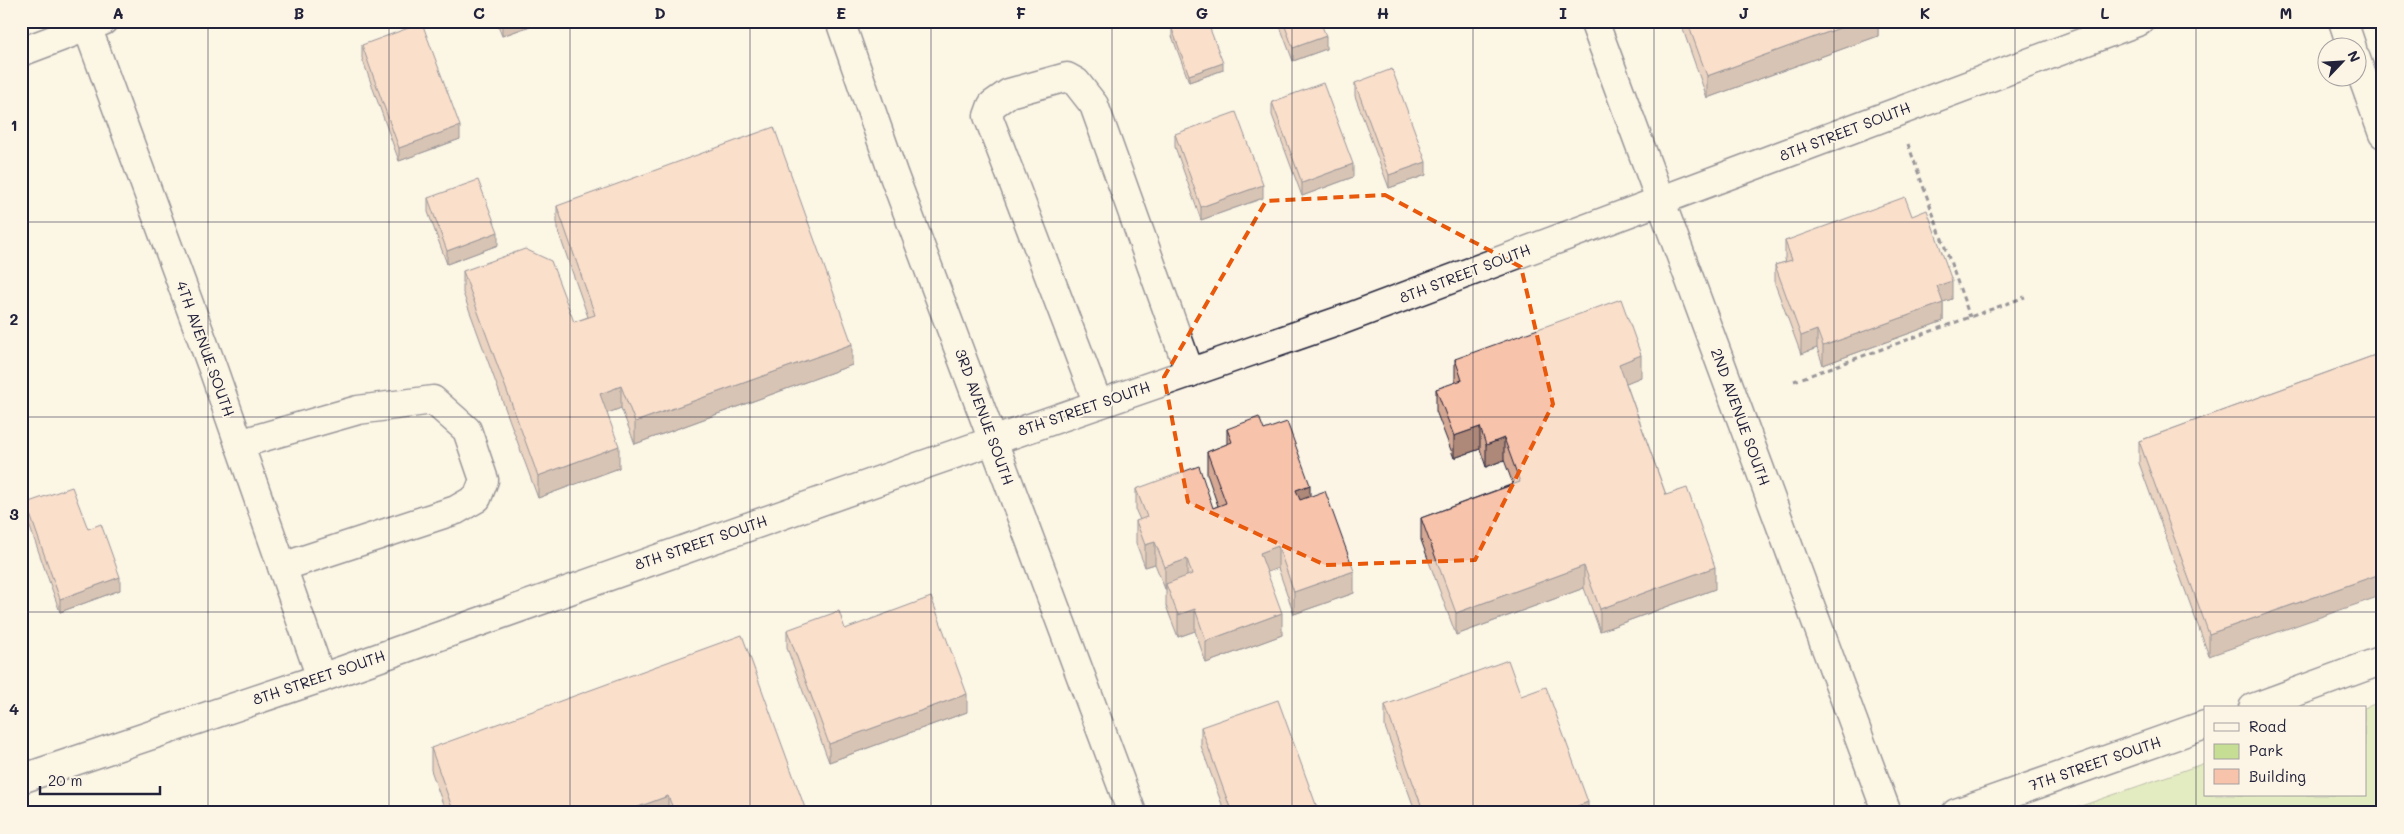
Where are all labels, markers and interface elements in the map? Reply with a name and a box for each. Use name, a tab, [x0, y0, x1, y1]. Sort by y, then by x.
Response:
text: A	[112, 2, 124, 23]
text: B	[294, 2, 304, 23]
text: C	[473, 2, 485, 23]
text: D	[654, 2, 666, 23]
text: E	[836, 2, 846, 23]
text: F	[1016, 2, 1026, 23]
text: G	[1196, 2, 1208, 23]
text: H	[1377, 2, 1389, 23]
text: I	[1559, 2, 1567, 23]
text: J	[1739, 2, 1749, 23]
text: K	[1920, 2, 1930, 23]
text: L	[2100, 2, 2110, 23]
text: M	[2280, 2, 2292, 23]
north arrow	[2316, 38, 2366, 88]
text: N	[2343, 47, 2365, 65]
street label: 8TH STREET SOUTH	[1776, 97, 1913, 165]
text: 1	[10, 114, 18, 135]
street label: 8TH STREET SOUTH	[1396, 239, 1533, 307]
street label: 4TH AVENUE SOUTH	[172, 278, 240, 419]
text: 2	[10, 308, 19, 329]
street label: 2ND AVENUE SOUTH	[1707, 345, 1775, 488]
street label: 3RD AVENUE SOUTH	[951, 346, 1019, 488]
street label: 8TH STREET SOUTH	[1015, 376, 1153, 440]
text: 3	[9, 503, 19, 524]
street label: 8TH STREET SOUTH	[632, 510, 770, 574]
street label: 8TH STREET SOUTH	[250, 645, 388, 709]
text: 4	[9, 698, 19, 719]
legend	[2204, 706, 2366, 796]
text: Road	[2249, 716, 2286, 736]
street label: 7TH STREET SOUTH	[2026, 731, 2163, 795]
text: Park	[2249, 740, 2283, 760]
scale bar	[40, 764, 160, 796]
text: Building	[2249, 766, 2306, 786]
text: 20 m	[48, 770, 82, 790]

